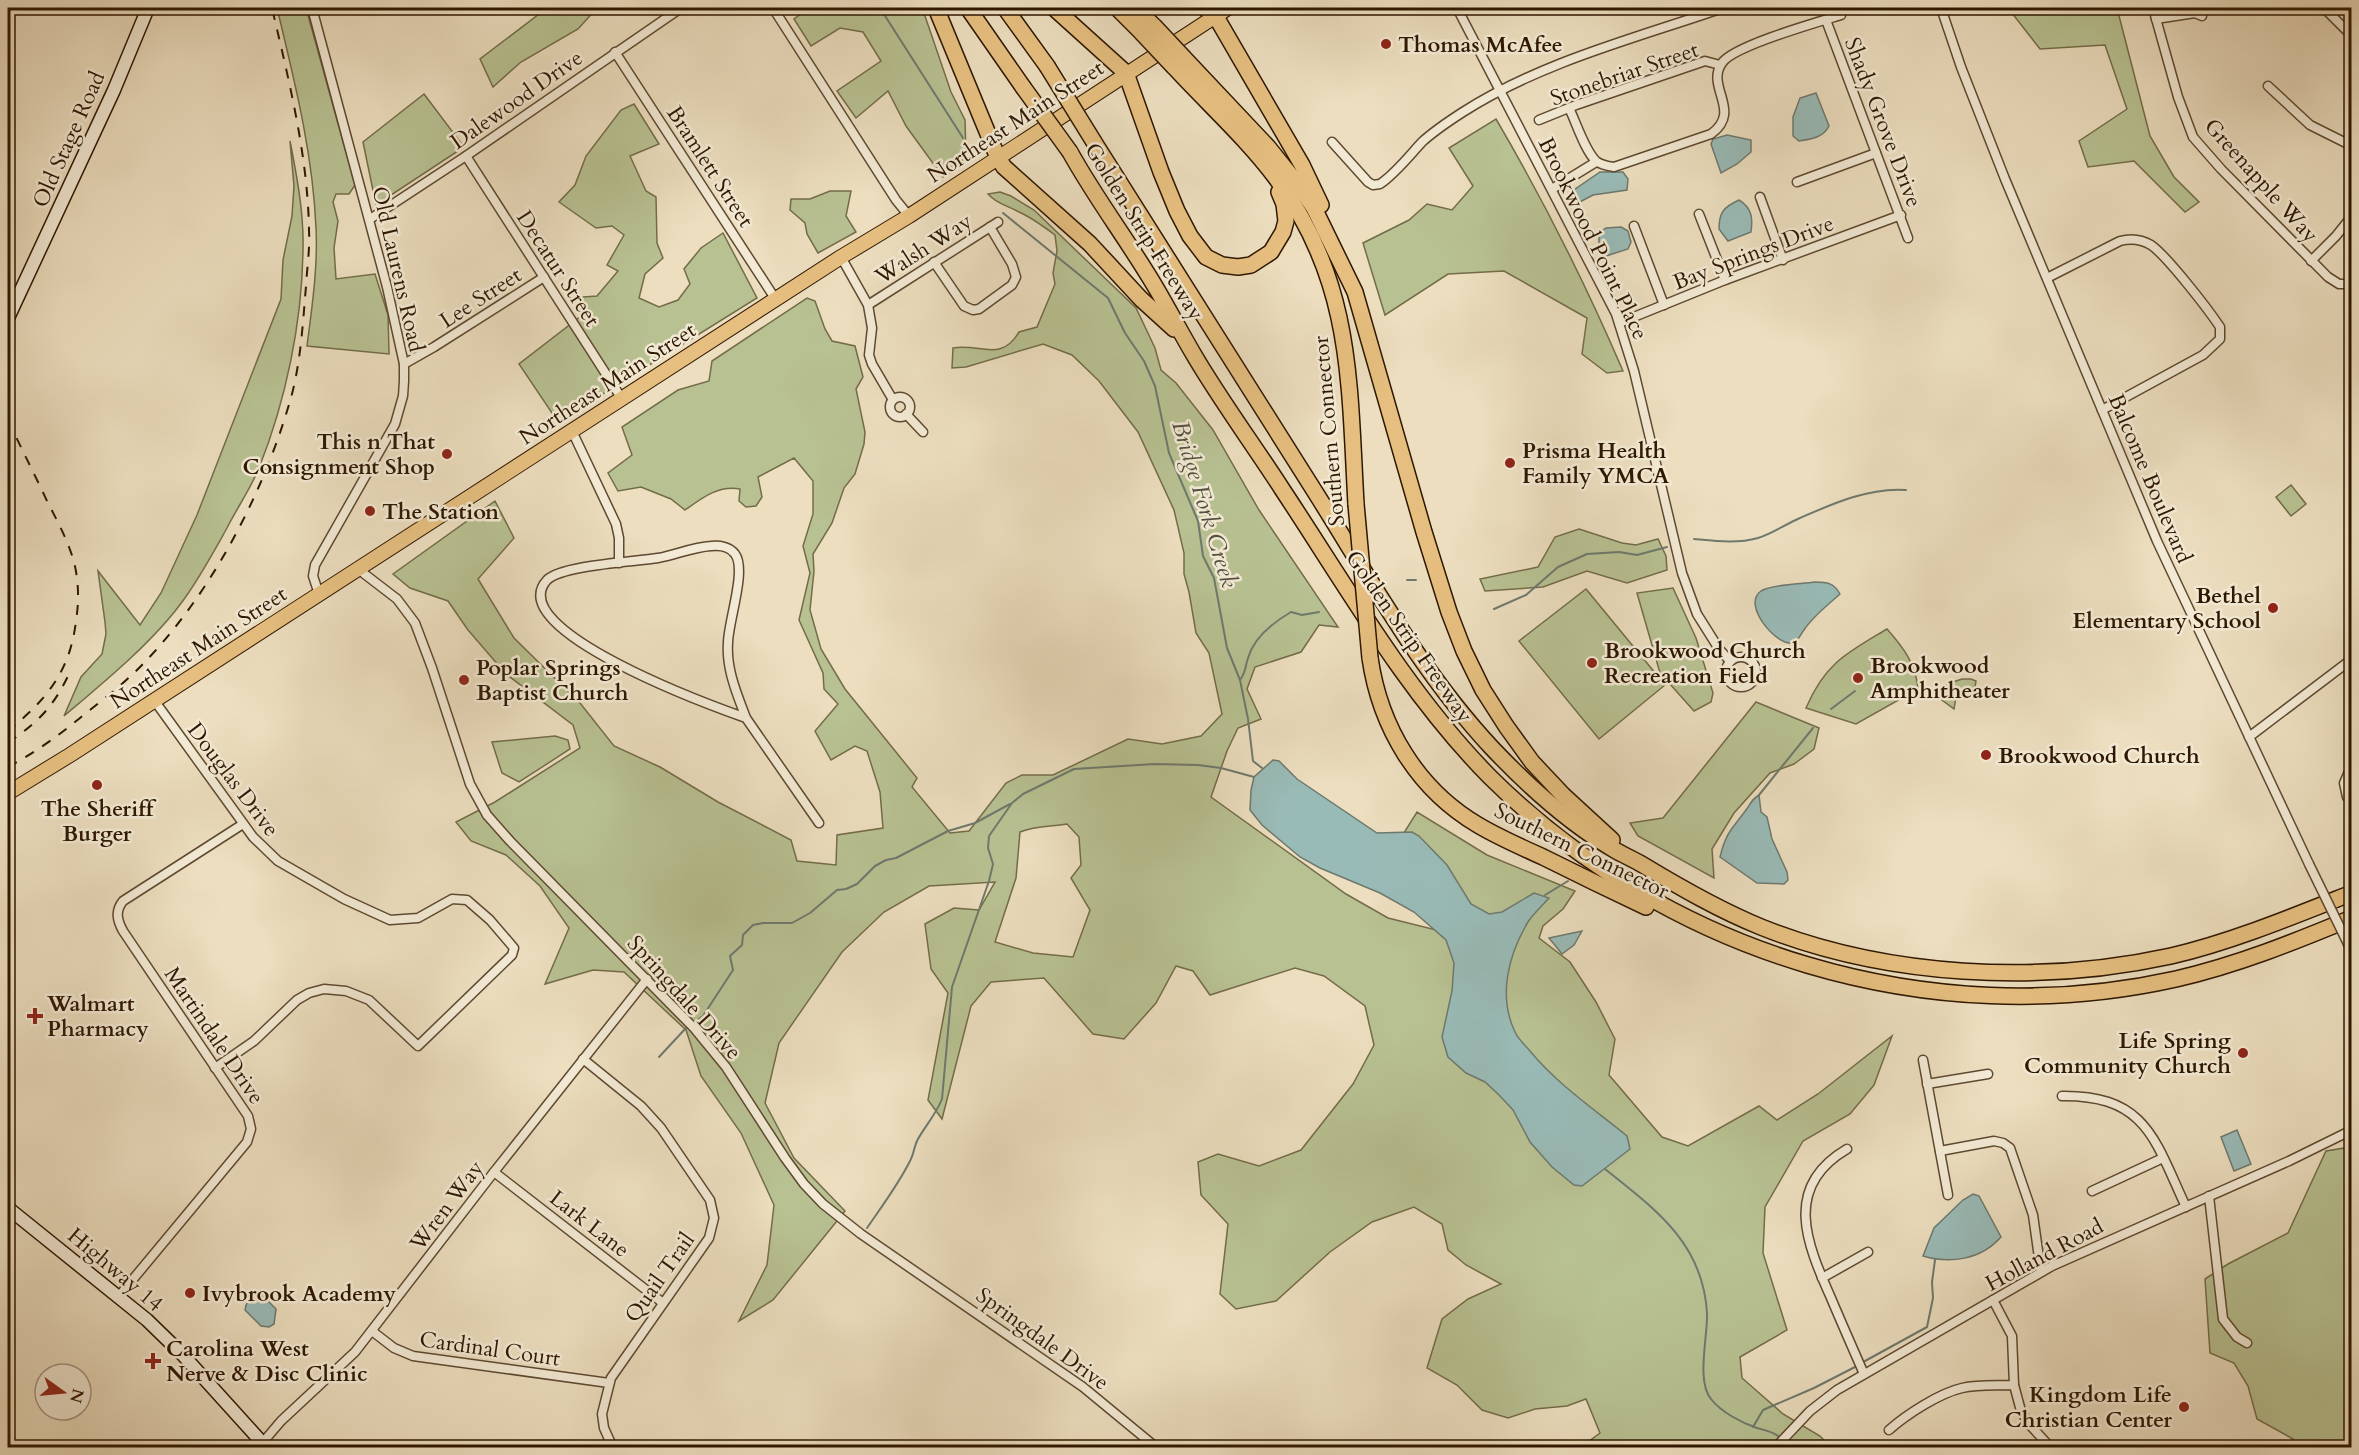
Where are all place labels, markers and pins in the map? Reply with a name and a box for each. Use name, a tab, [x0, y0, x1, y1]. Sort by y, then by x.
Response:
place label: Thomas McAfee	[1398, 30, 1563, 60]
marker: Thomas McAfee	[1379, 37, 1393, 51]
place label: This n That Consignment Shop	[242, 427, 435, 482]
place label: Prisma Health Family YMCA	[1522, 436, 1670, 491]
marker: This n That Consignment Shop	[440, 447, 454, 461]
marker: Prisma Health Family YMCA	[1503, 456, 1517, 470]
place label: The Station	[382, 497, 499, 527]
marker: The Station	[363, 504, 377, 518]
place label: Bethel Elementary School	[2072, 581, 2262, 636]
marker: Bethel Elementary School	[2266, 601, 2280, 615]
place label: Brookwood Church Recreation Field	[1604, 636, 1806, 691]
place label: Brookwood Amphitheater	[1870, 651, 2010, 706]
place label: Poplar Springs Baptist Church	[476, 653, 629, 708]
marker: Brookwood Church Recreation Field	[1585, 656, 1599, 670]
marker: Brookwood Amphitheater	[1851, 671, 1865, 685]
marker: Poplar Springs Baptist Church	[457, 673, 471, 687]
place label: Brookwood Church	[1998, 741, 2200, 771]
marker: Brookwood Church	[1979, 748, 1993, 762]
marker: The Sheriff Burger	[90, 778, 104, 792]
place label: The Sheriff Burger	[41, 794, 157, 849]
place label: Walmart Pharmacy	[46, 989, 149, 1044]
marker: Walmart Pharmacy	[28, 1009, 42, 1023]
place label: Life Spring Community Church	[2024, 1026, 2232, 1081]
marker: Life Spring Community Church	[2236, 1046, 2250, 1060]
place label: Ivybrook Academy	[202, 1279, 396, 1309]
marker: Ivybrook Academy	[183, 1286, 197, 1300]
place label: Carolina West Nerve & Disc Clinic	[166, 1334, 368, 1389]
marker: Carolina West Nerve & Disc Clinic	[144, 1352, 162, 1370]
place label: Kingdom Life Christian Center	[2005, 1380, 2172, 1435]
marker: Kingdom Life Christian Center	[2177, 1400, 2191, 1414]

